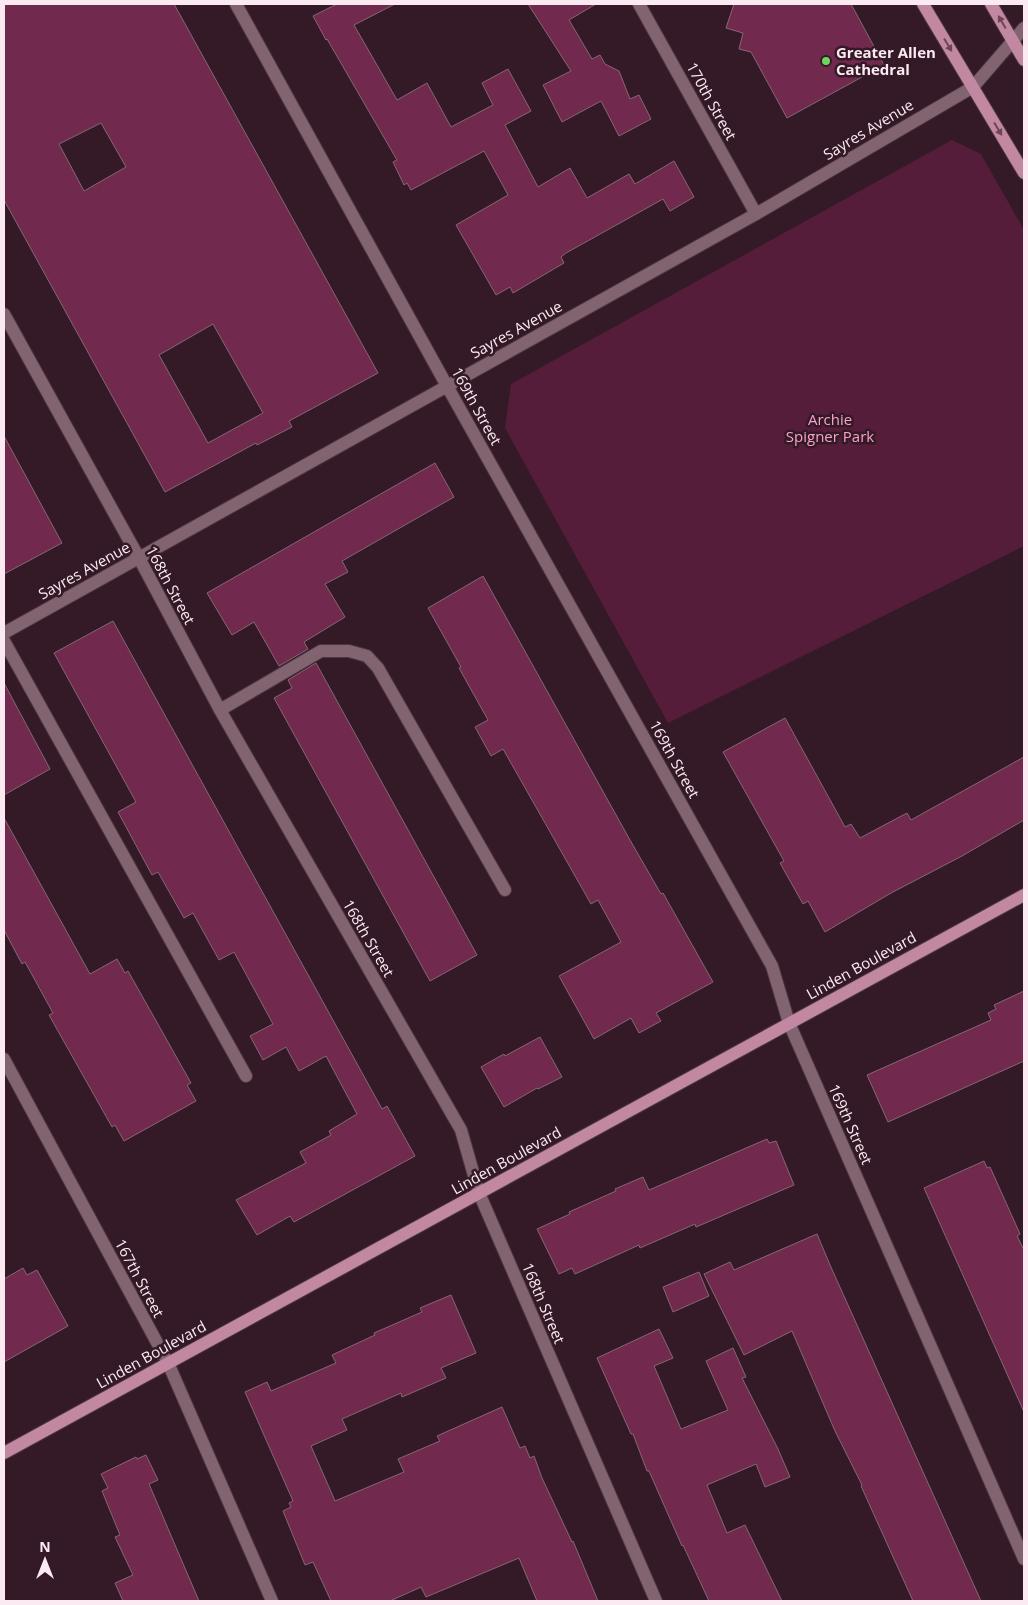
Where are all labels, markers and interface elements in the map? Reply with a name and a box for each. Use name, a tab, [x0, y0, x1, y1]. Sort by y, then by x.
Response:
one-way arrow	[998, 15, 1006, 30]
one-way arrow	[943, 39, 952, 52]
place label: Greater Allen Cathedral	[836, 42, 936, 79]
marker: Greater Allen Cathedral	[820, 55, 832, 67]
street label: 170th Street	[682, 59, 742, 143]
street label: Sayres Avenue	[819, 94, 917, 164]
one-way arrow	[993, 122, 1002, 135]
street label: Sayres Avenue	[467, 296, 565, 362]
street label: 169th Street	[447, 364, 507, 448]
park label: Archie Spigner Park	[786, 409, 874, 446]
street label: Sayres Avenue	[35, 537, 133, 603]
street label: 168th Street	[142, 542, 200, 628]
street label: 169th Street	[645, 717, 705, 801]
street label: 168th Street	[339, 896, 399, 980]
street label: Linden Boulevard	[802, 926, 920, 1004]
street label: 169th Street	[824, 1081, 878, 1167]
street label: Linden Boulevard	[447, 1121, 565, 1199]
street label: 167th Street	[111, 1235, 169, 1321]
street label: 168th Street	[518, 1259, 570, 1347]
street label: Linden Boulevard	[92, 1315, 210, 1393]
north arrow	[20, 1535, 70, 1585]
text: N	[39, 1537, 51, 1556]

